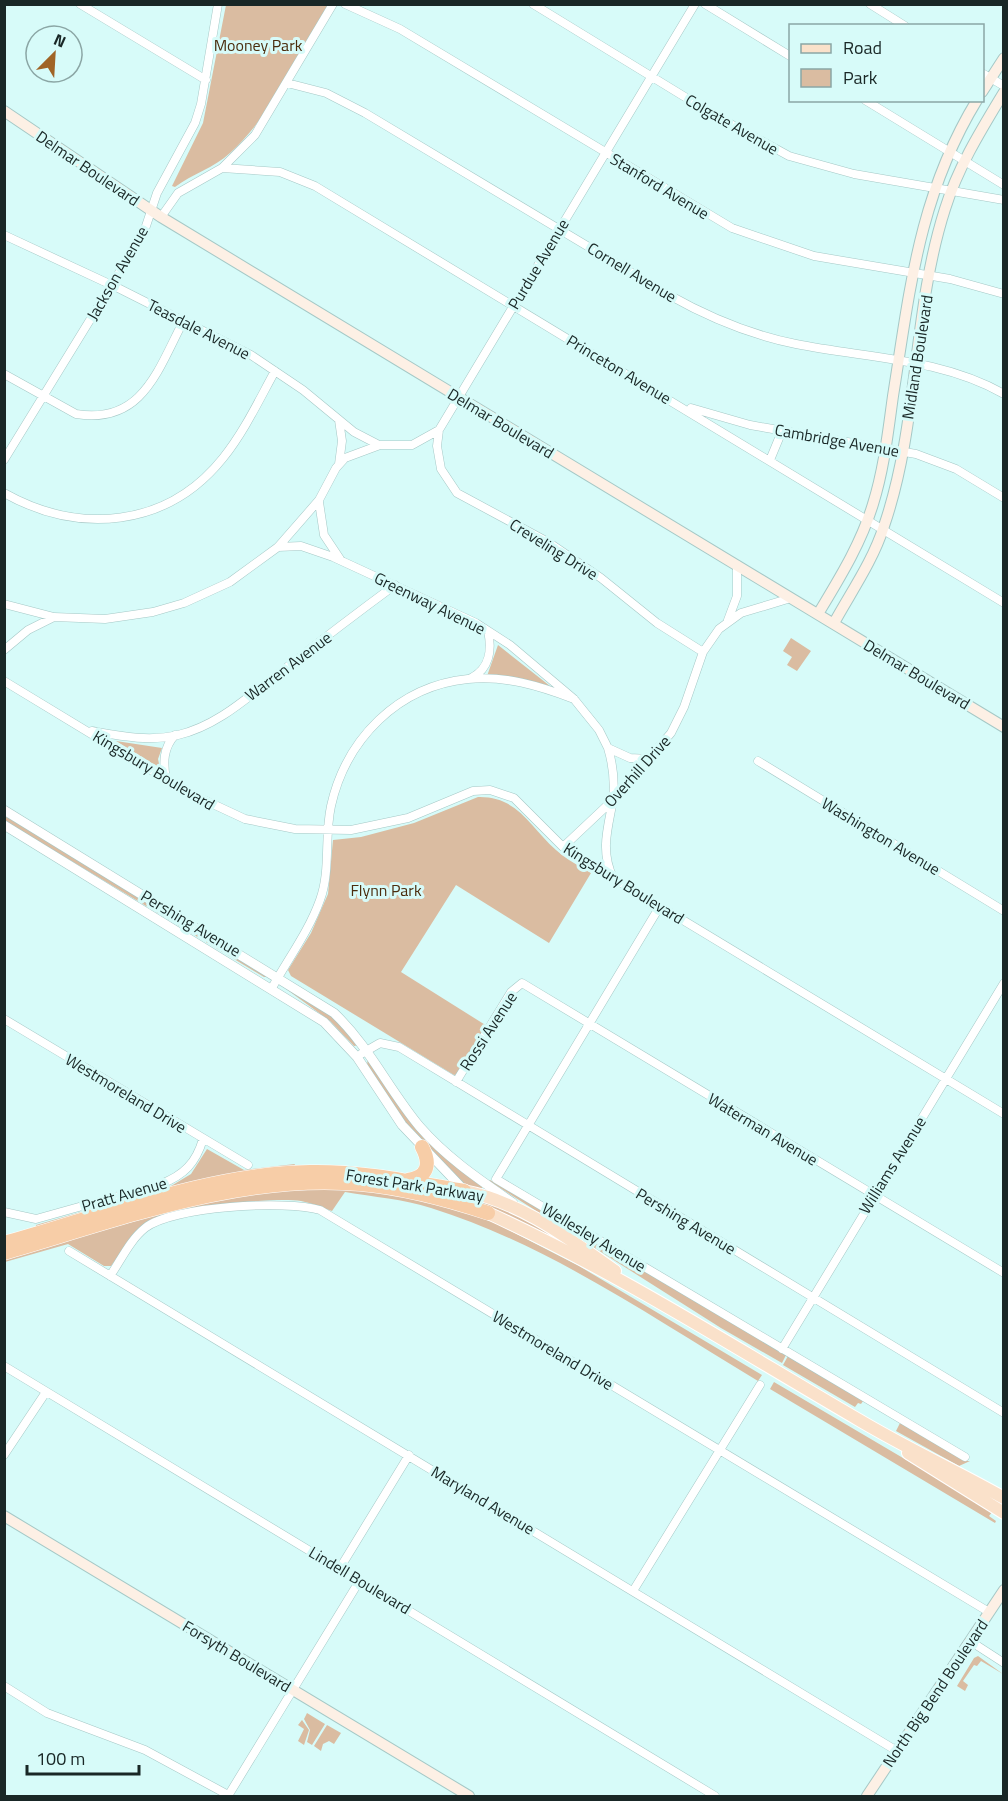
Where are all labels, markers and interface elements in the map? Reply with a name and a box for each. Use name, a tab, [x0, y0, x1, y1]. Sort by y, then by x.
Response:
north arrow	[24, 24, 84, 84]
legend	[789, 24, 984, 102]
text: N	[50, 27, 70, 54]
park label: Mooney Park	[214, 33, 303, 57]
text: Road	[843, 34, 882, 61]
text: Park	[843, 64, 878, 91]
street label: Colgate Avenue	[681, 88, 783, 160]
street label: Delmar Boulevard	[31, 124, 145, 212]
street label: Stanford Avenue	[606, 147, 714, 225]
street label: Purdue Avenue	[501, 214, 575, 314]
street label: Jackson Avenue	[80, 221, 154, 325]
street label: Cornell Avenue	[583, 236, 681, 308]
street label: Teasdale Avenue	[144, 293, 254, 365]
street label: Midland Boulevard	[895, 293, 939, 421]
street label: Princeton Avenue	[562, 328, 676, 410]
street label: Delmar Boulevard	[443, 382, 559, 464]
street label: Cambridge Avenue	[773, 417, 901, 463]
street label: Creveling Drive	[505, 512, 603, 586]
street label: Greenway Avenue	[370, 566, 490, 640]
street label: Warren Avenue	[240, 625, 336, 707]
street label: Delmar Boulevard	[859, 633, 975, 715]
street label: Kingsbury Boulevard	[89, 724, 219, 816]
street label: Overhill Drive	[598, 730, 676, 812]
street label: Washington Avenue	[817, 791, 945, 881]
street label: Kingsbury Boulevard	[559, 836, 689, 930]
park label: Flynn Park	[350, 878, 422, 902]
street label: Pershing Avenue	[136, 884, 246, 962]
street label: Rossi Avenue	[453, 987, 523, 1075]
street label: Westmoreland Drive	[61, 1047, 191, 1139]
street label: Waterman Avenue	[703, 1087, 823, 1171]
street label: Williams Avenue	[852, 1112, 932, 1218]
street label: Forest Park Parkway	[344, 1162, 486, 1208]
street label: Pratt Avenue	[78, 1170, 170, 1218]
street label: Pershing Avenue	[631, 1182, 741, 1260]
street label: Wellesley Avenue	[537, 1196, 651, 1278]
street label: Westmoreland Drive	[488, 1304, 618, 1396]
street label: Maryland Avenue	[427, 1460, 539, 1540]
street label: Lindell Boulevard	[305, 1540, 415, 1620]
street label: Forsyth Boulevard	[178, 1614, 296, 1698]
street label: North Big Bend Boulevard	[876, 1614, 994, 1772]
scale bar	[27, 1738, 140, 1776]
text: 100 m	[36, 1745, 85, 1772]

